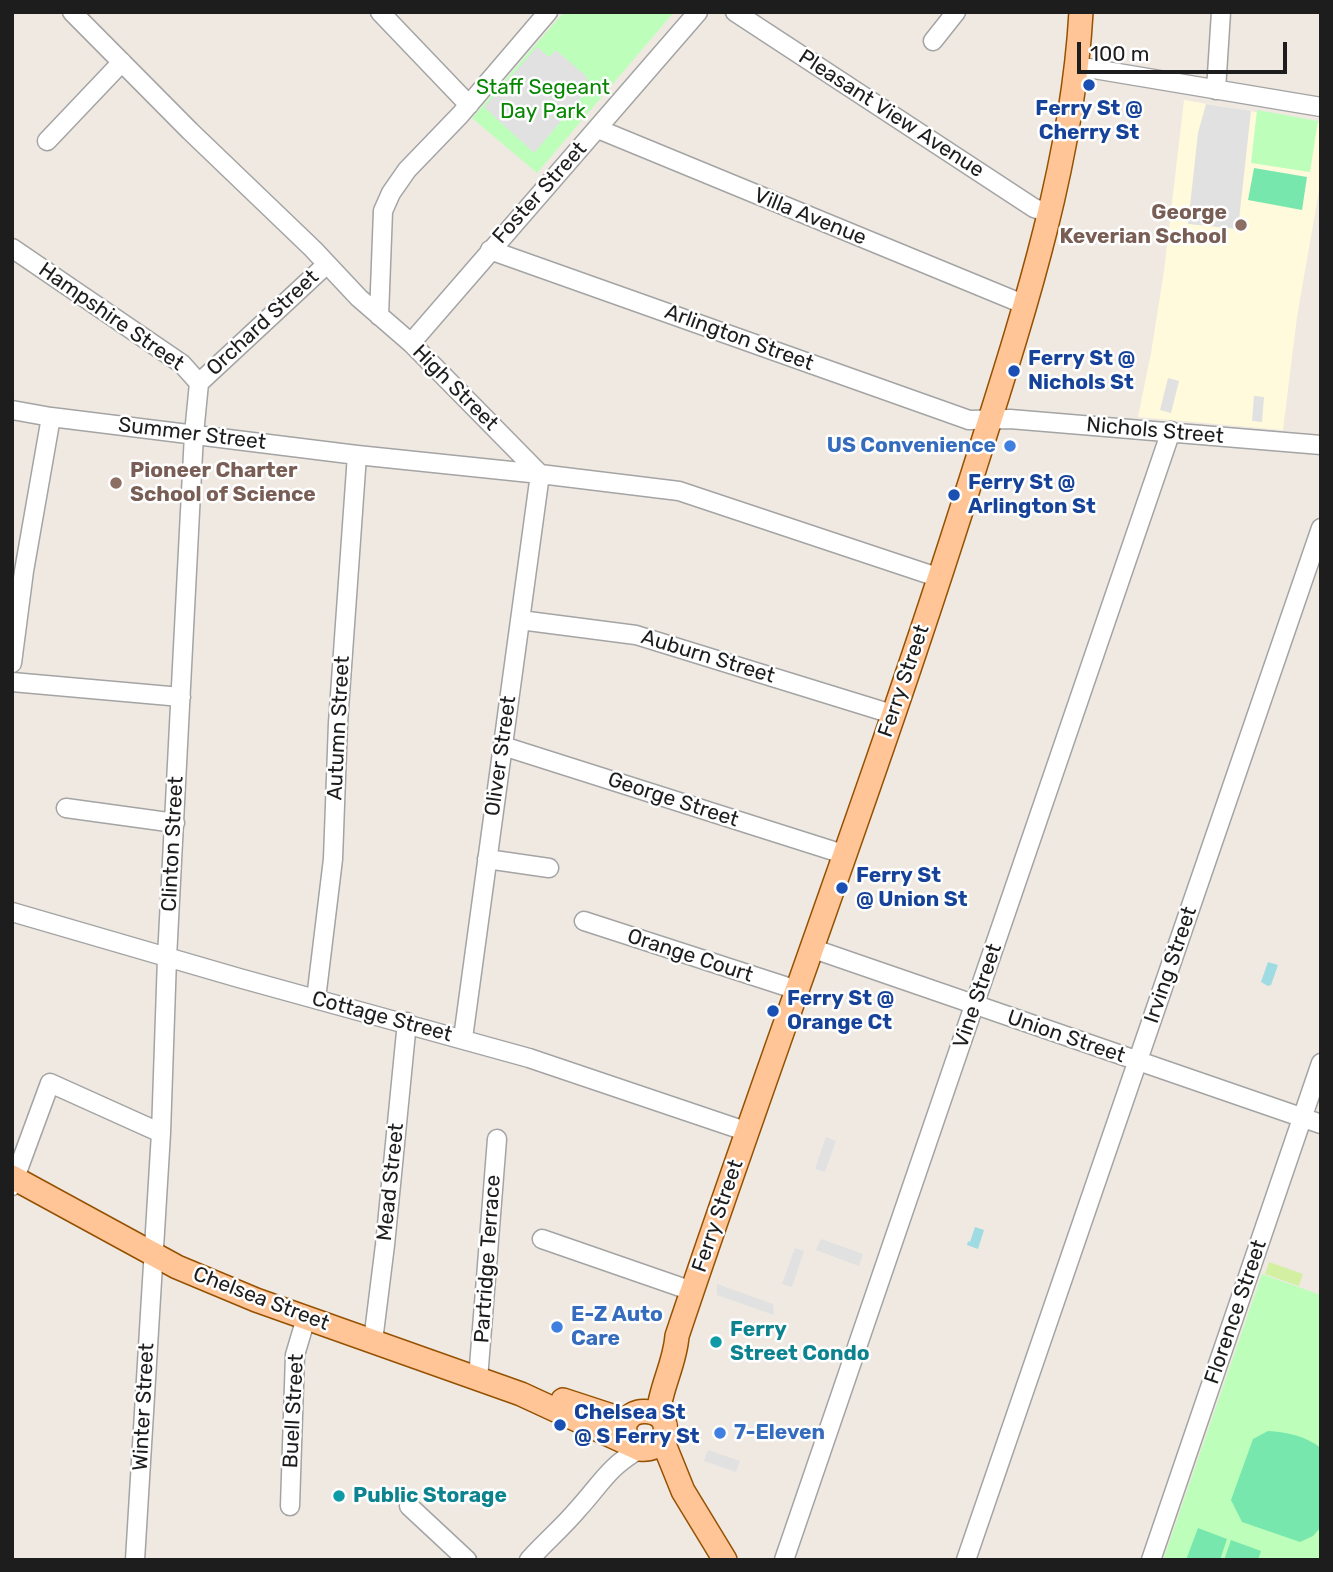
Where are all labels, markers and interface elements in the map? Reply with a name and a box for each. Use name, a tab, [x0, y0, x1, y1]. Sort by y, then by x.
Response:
scale bar	[1081, 28, 1291, 72]
text: 100 m	[1090, 41, 1149, 66]
street label: Pleasant View Avenue	[794, 45, 988, 183]
park label: Staff Segeant Day Park	[476, 75, 610, 125]
marker: Ferry St @ Cherry St	[1081, 77, 1097, 93]
place label: Ferry St @ Cherry St	[1035, 96, 1143, 146]
street label: Foster Street	[488, 137, 592, 249]
street label: Villa Avenue	[750, 183, 870, 251]
place label: George Keverian School	[1060, 200, 1227, 250]
marker: George Keverian School	[1233, 217, 1249, 233]
street label: Hampshire Street	[33, 257, 189, 377]
street label: Orchard Street	[202, 265, 324, 381]
street label: Arlington Street	[661, 299, 817, 377]
street label: High Street	[407, 340, 503, 436]
place label: Ferry St @ Nichols St	[1028, 346, 1135, 396]
marker: Ferry St @ Nichols St	[1006, 363, 1022, 379]
street label: Summer Street	[117, 412, 267, 456]
street label: Nichols Street	[1085, 412, 1225, 450]
place label: US Convenience	[827, 433, 996, 459]
marker: US Convenience	[1002, 438, 1018, 454]
place label: Pioneer Charter School of Science	[130, 458, 316, 508]
place label: Ferry St @ Arlington St	[968, 470, 1096, 520]
marker: Pioneer Charter School of Science	[108, 475, 124, 491]
marker: Ferry St @ Arlington St	[946, 487, 962, 503]
street label: Ferry Street	[873, 621, 935, 741]
street label: Auburn Street	[638, 625, 778, 689]
street label: Autumn Street	[323, 655, 355, 801]
street label: Oliver Street	[480, 694, 522, 818]
street label: George Street	[604, 767, 742, 833]
street label: Clinton Street	[157, 776, 189, 912]
place label: Ferry St @ Union St	[856, 863, 967, 913]
marker: Ferry St @ Union St	[834, 880, 850, 896]
street label: Irving Street	[1139, 903, 1203, 1027]
street label: Orange Court	[624, 924, 756, 988]
street label: Vine Street	[948, 940, 1008, 1052]
street label: Cottage Street	[309, 986, 455, 1048]
place label: Ferry St @ Orange Ct	[787, 986, 894, 1036]
marker: Ferry St @ Orange Ct	[765, 1003, 781, 1019]
street label: Union Street	[1004, 1005, 1128, 1069]
street label: Mead Street	[372, 1122, 410, 1242]
street label: Ferry Street	[687, 1156, 749, 1276]
street label: Partridge Terrace	[470, 1174, 506, 1344]
street label: Florence Street	[1200, 1237, 1272, 1387]
street label: Chelsea Street	[189, 1262, 333, 1336]
place label: E-Z Auto Care	[571, 1302, 663, 1352]
place label: Ferry Street Condo	[730, 1317, 870, 1367]
marker: E-Z Auto Care	[549, 1319, 565, 1335]
marker: Ferry Street Condo	[708, 1334, 724, 1350]
street label: Winter Street	[128, 1342, 160, 1472]
street label: Buell Street	[278, 1353, 310, 1469]
place label: Chelsea St @ S Ferry St	[574, 1400, 700, 1450]
marker: Chelsea St @ S Ferry St	[552, 1417, 568, 1433]
place label: 7-Eleven	[734, 1420, 825, 1446]
marker: 7-Eleven	[712, 1425, 728, 1441]
place label: Public Storage	[353, 1483, 507, 1509]
marker: Public Storage	[331, 1488, 347, 1504]

